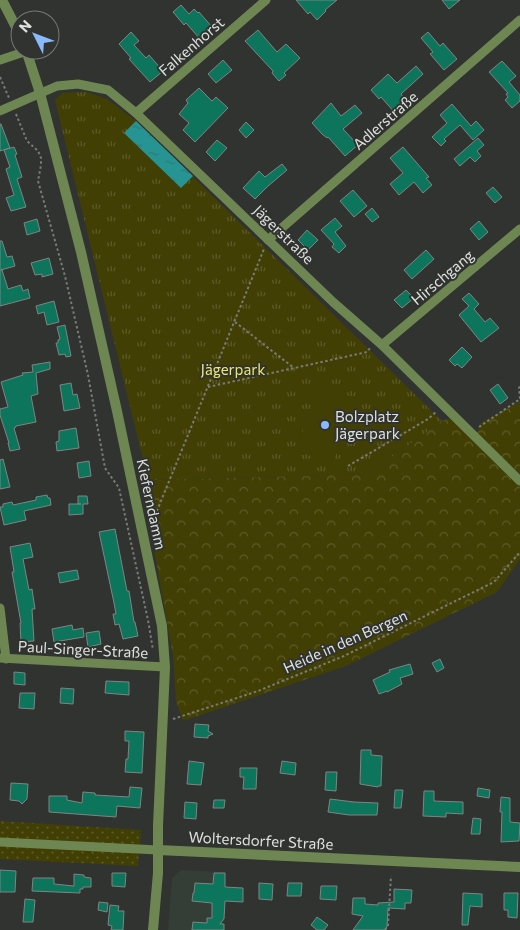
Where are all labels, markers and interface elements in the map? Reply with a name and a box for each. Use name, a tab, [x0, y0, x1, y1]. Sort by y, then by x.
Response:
north arrow	[10, 10, 60, 60]
street label: Falkenhorst	[155, 13, 227, 79]
text: N	[15, 16, 35, 36]
street label: Adlerstraße	[349, 87, 421, 153]
street label: Jägerstraße	[250, 201, 318, 267]
street label: Hirschgang	[407, 246, 477, 308]
park label: Jägerpark	[201, 360, 265, 378]
place label: Bolzplatz Jägerpark	[335, 407, 400, 442]
marker: Bolzplatz Jägerpark	[319, 419, 331, 431]
street label: Kieferndamm	[134, 457, 170, 551]
street label: Heide in den Bergen	[280, 606, 410, 676]
street label: Paul-Singer-Straße	[17, 637, 149, 661]
street label: Woltersdorfer Straße	[188, 827, 334, 853]

